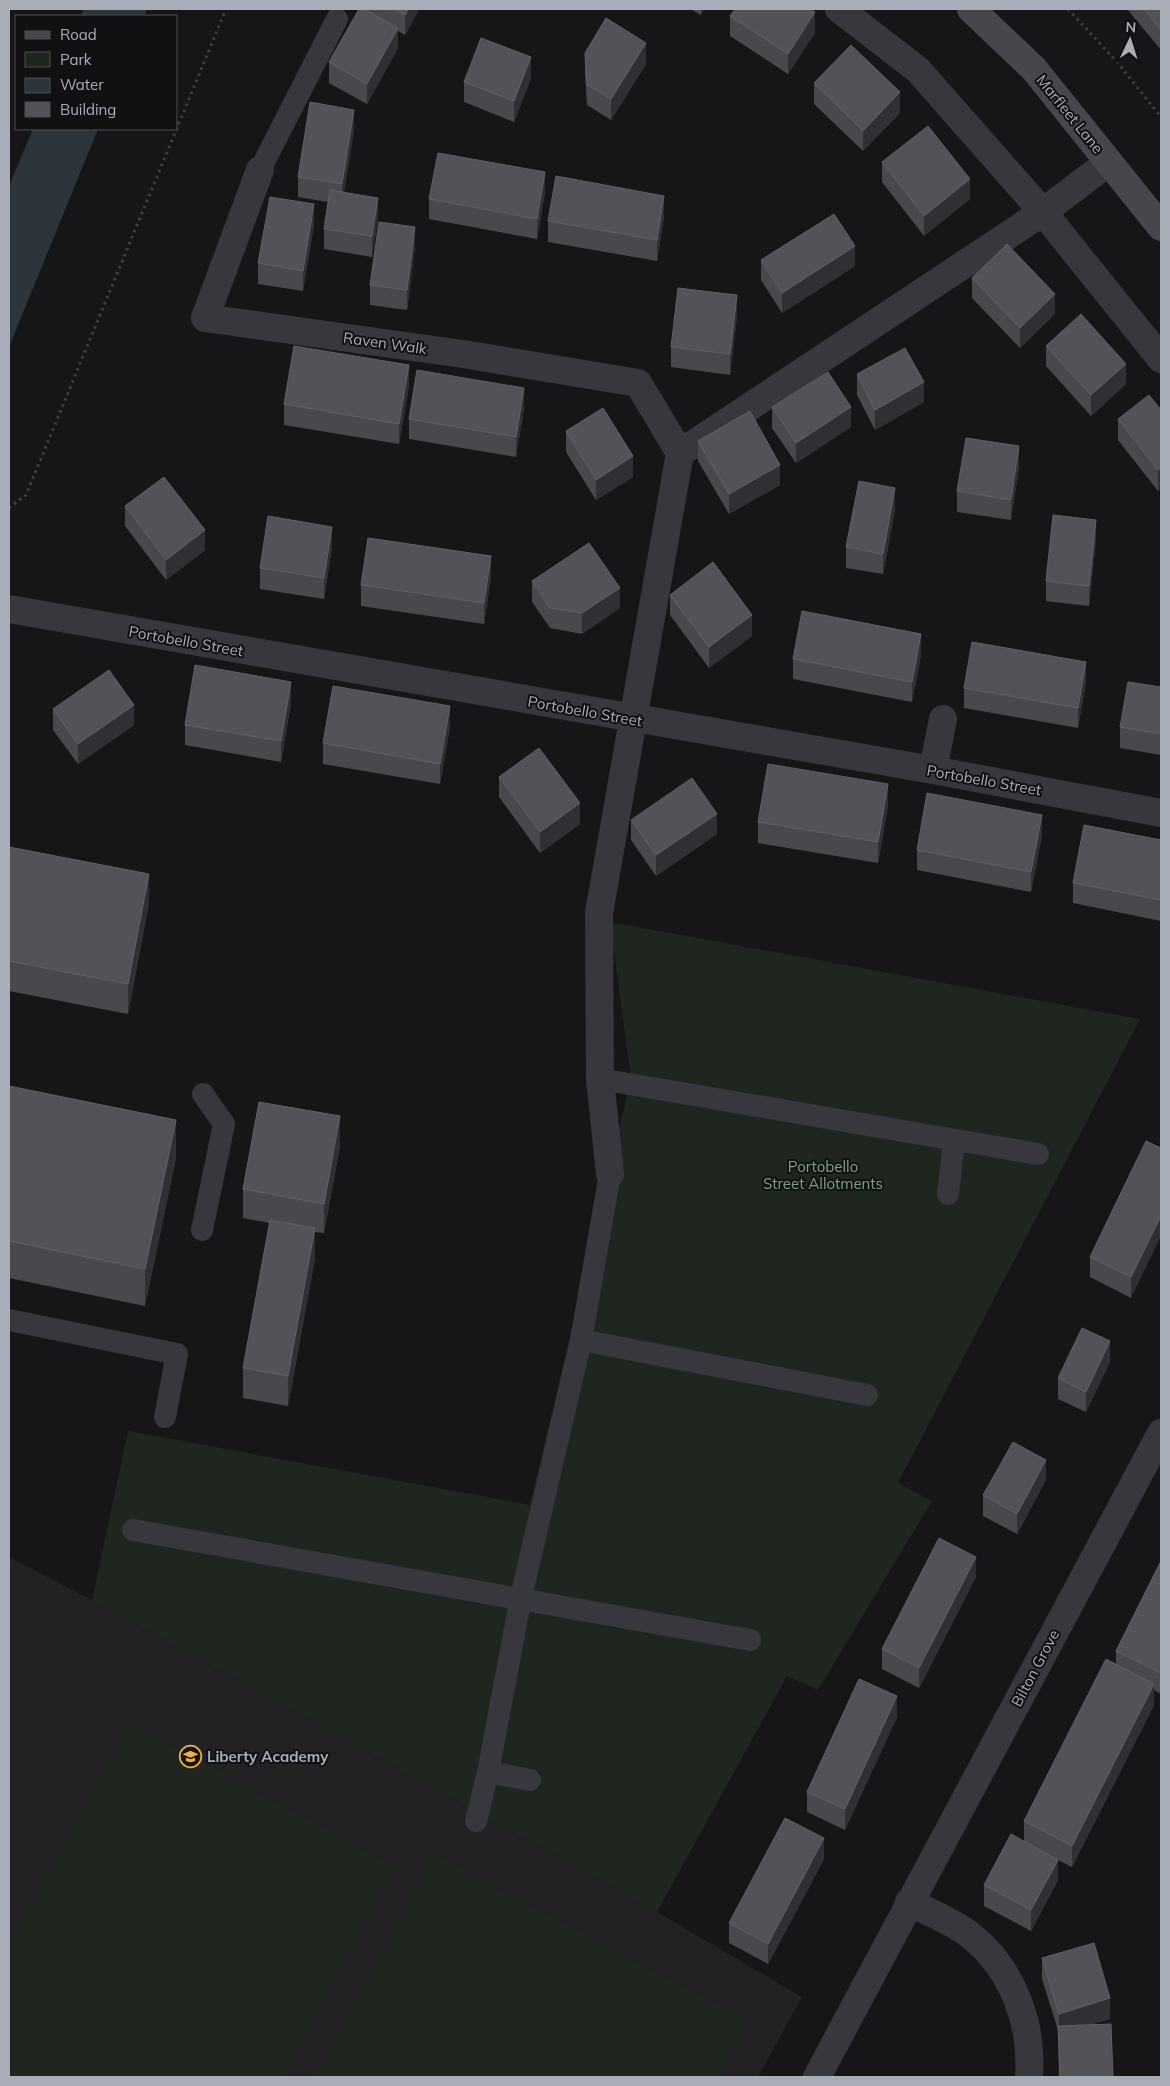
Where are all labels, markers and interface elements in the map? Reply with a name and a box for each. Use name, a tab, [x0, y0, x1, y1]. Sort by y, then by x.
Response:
legend	[15, 15, 178, 130]
north arrow	[1105, 15, 1155, 65]
text: N	[1125, 18, 1137, 36]
text: Road	[60, 25, 97, 44]
text: Park	[60, 50, 92, 69]
street label: Marfleet Lane	[1032, 71, 1108, 157]
text: Water	[60, 75, 104, 94]
text: Building	[60, 100, 116, 119]
street label: Raven Walk	[342, 328, 428, 358]
street label: Portobello Street	[127, 622, 245, 660]
street label: Portobello Street	[526, 692, 644, 730]
street label: Portobello Street	[925, 761, 1043, 799]
park label: Portobello Street Allotments	[763, 1157, 883, 1193]
street label: Bilton Grove	[1007, 1626, 1063, 1710]
school or university icon: Liberty Academy	[179, 1744, 203, 1768]
place label: Liberty Academy	[207, 1747, 329, 1766]

